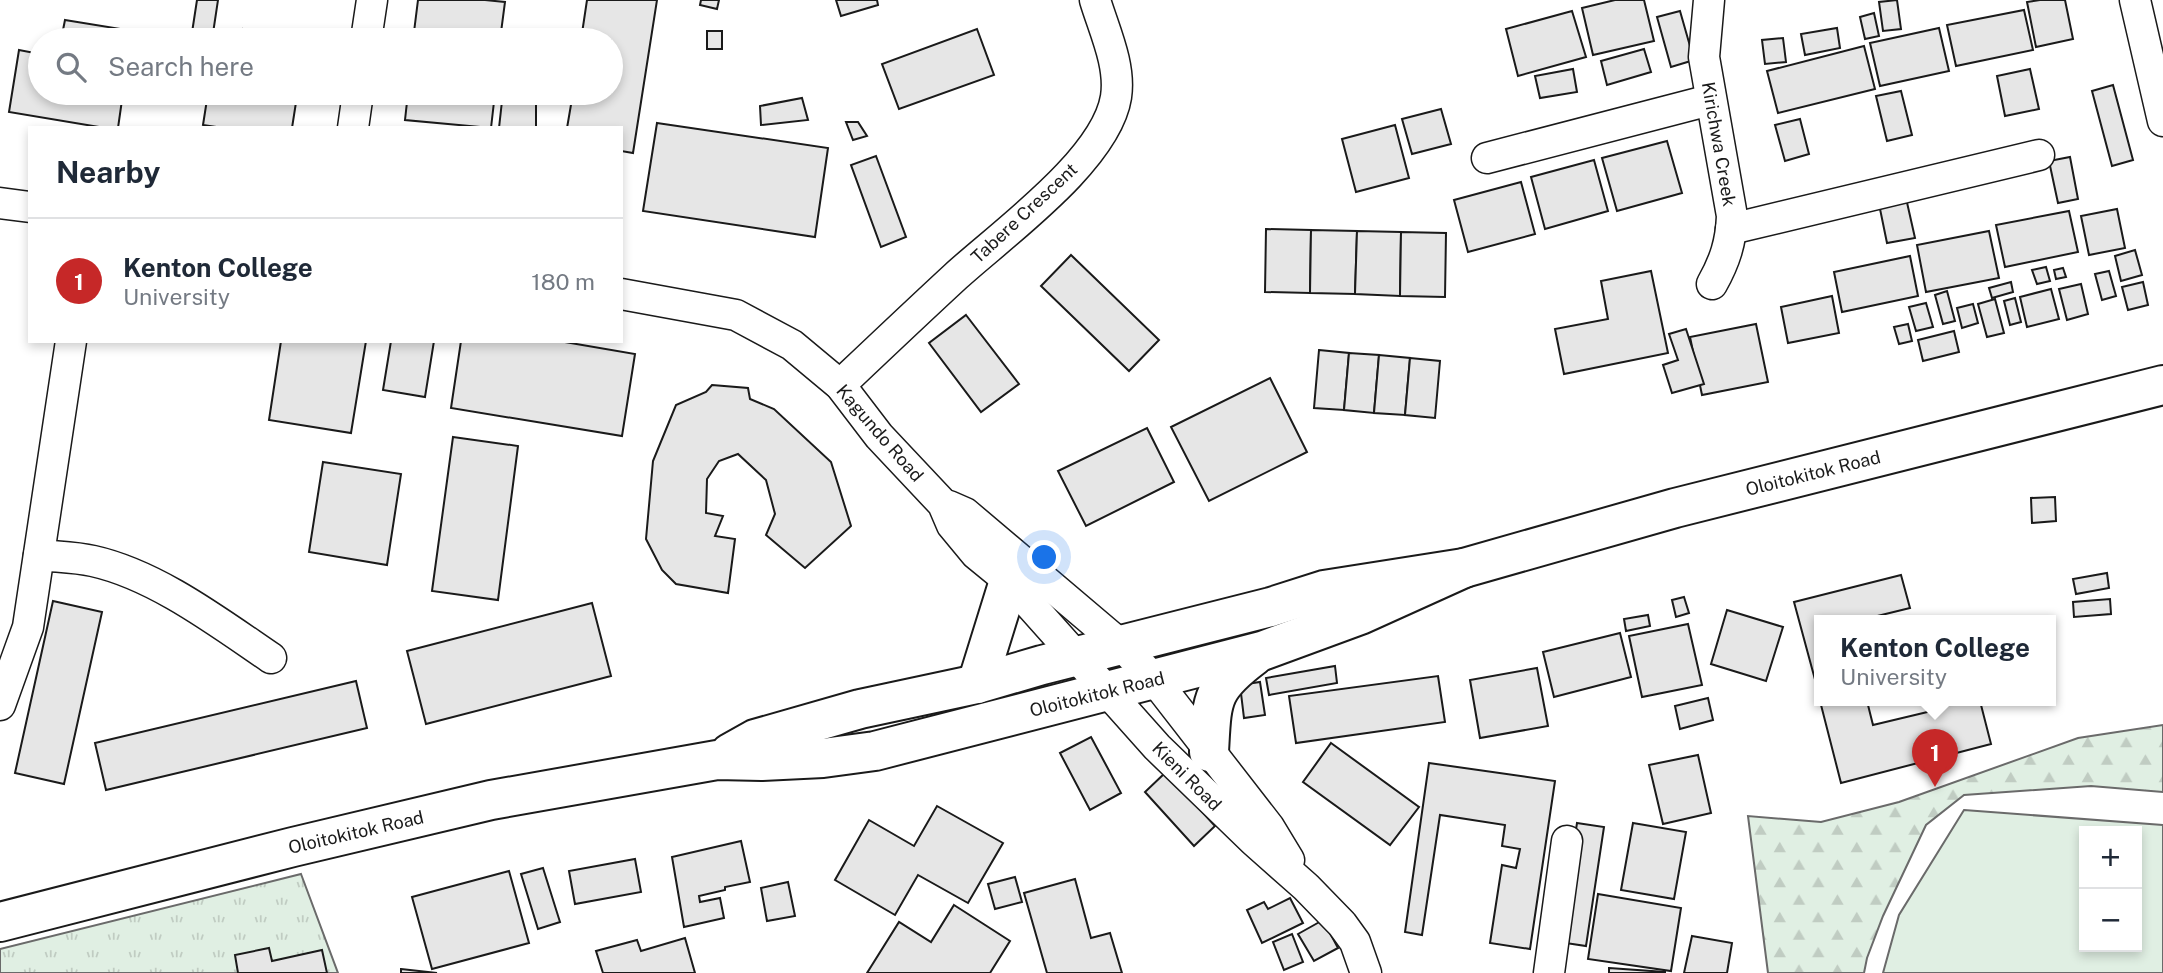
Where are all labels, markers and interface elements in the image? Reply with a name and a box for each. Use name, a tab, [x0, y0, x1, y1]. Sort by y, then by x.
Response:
search box	[28, 28, 623, 105]
icon: search	[52, 48, 90, 86]
text: Search here	[108, 51, 254, 82]
street label: Kirichwa Creek	[1698, 80, 1740, 208]
text: Nearby	[56, 154, 160, 190]
street label: Tabere Crescent	[967, 158, 1081, 268]
text: Kenton College	[123, 252, 313, 283]
text: 1	[74, 268, 84, 295]
text: 180 m	[531, 268, 595, 295]
text: University	[123, 283, 230, 310]
street label: Kagundo Road	[832, 380, 928, 486]
street label: Oloitokitok Road	[1743, 446, 1883, 500]
your location	[1027, 540, 1061, 574]
popup	[1814, 615, 2056, 706]
text: Kenton College	[1840, 632, 2030, 663]
text: University	[1840, 663, 1947, 690]
street label: Oloitokitok Road	[1027, 667, 1167, 721]
pin: 1	[1912, 729, 1958, 787]
street label: Kieni Road	[1148, 737, 1226, 815]
street label: Oloitokitok Road	[286, 806, 426, 858]
map controls	[2079, 826, 2142, 952]
button: +	[2079, 826, 2142, 889]
button: −	[2079, 889, 2142, 952]

